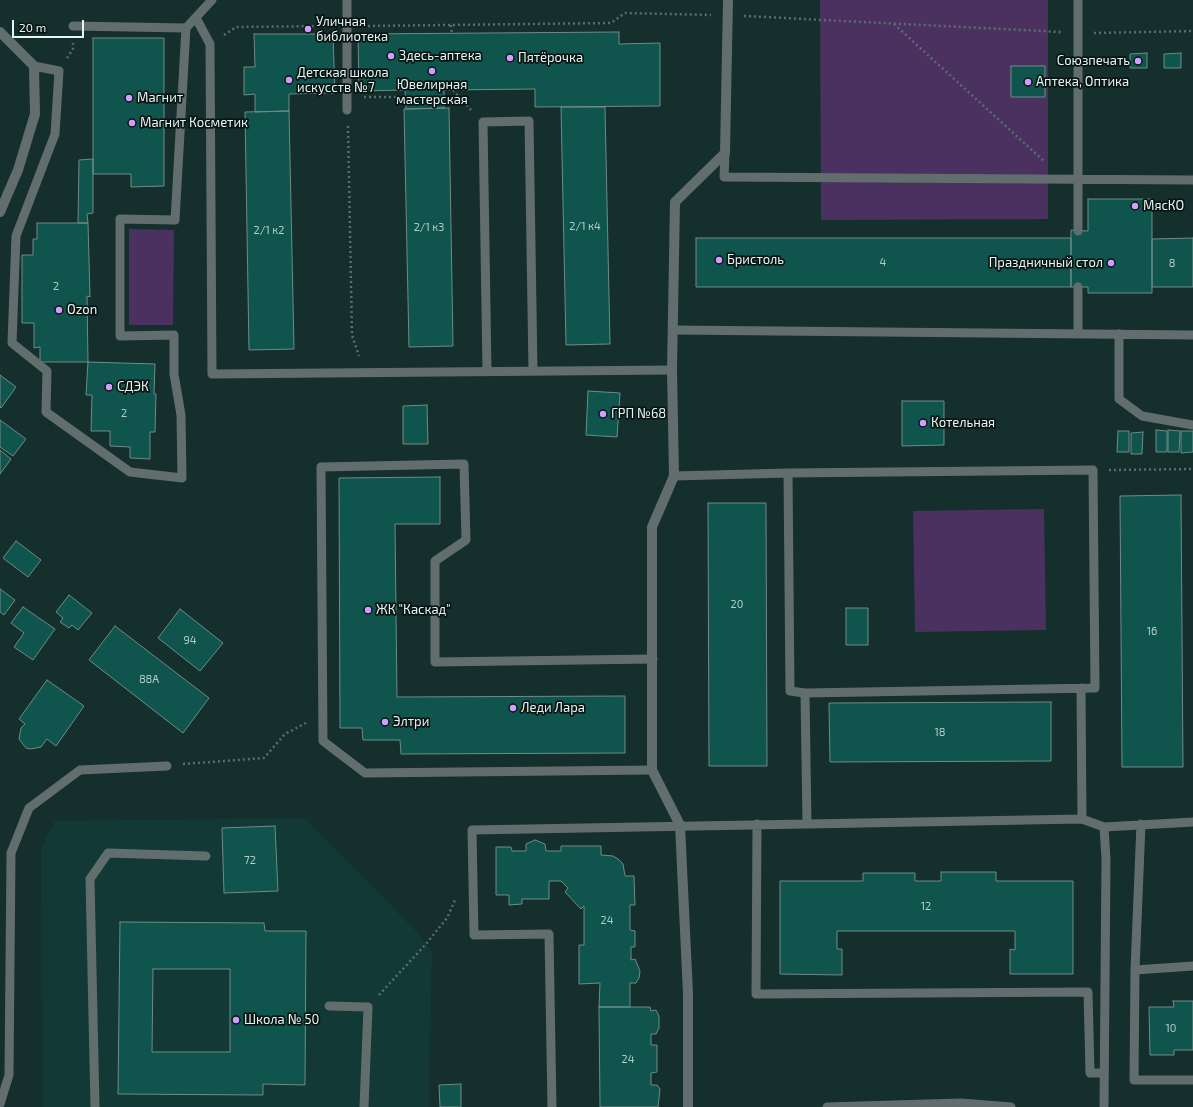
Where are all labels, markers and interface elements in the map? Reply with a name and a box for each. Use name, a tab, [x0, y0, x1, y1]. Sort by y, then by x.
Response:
scale bar	[14, 12, 86, 38]
place label: Уличная библиотека	[316, 14, 388, 45]
text: 20 m	[19, 20, 46, 34]
marker: Уличная библиотека	[303, 24, 313, 34]
place label: Здесь-аптека	[399, 48, 482, 64]
place label: Пятёрочка	[518, 50, 583, 66]
marker: Здесь-аптека	[386, 51, 396, 61]
marker: Пятёрочка	[505, 53, 515, 63]
place label: Союзпечать	[1057, 53, 1130, 69]
marker: Союзпечать	[1133, 56, 1143, 66]
place label: Детская школа искусств №7	[297, 65, 389, 96]
marker: Ювелирная мастерская	[427, 66, 437, 76]
place label: Аптека, Оптика	[1036, 74, 1129, 90]
marker: Детская школа искусств №7	[284, 75, 294, 85]
place label: Ювелирная мастерская	[396, 77, 468, 108]
marker: Аптека, Оптика	[1023, 77, 1033, 87]
place label: Магнит	[137, 90, 183, 106]
marker: Магнит	[124, 93, 134, 103]
place label: Магнит Косметик	[140, 115, 248, 131]
marker: Магнит Косметик	[127, 118, 137, 128]
place label: МясКО	[1143, 198, 1184, 214]
marker: МясКО	[1130, 201, 1140, 211]
house number: 2/1 к4	[569, 219, 601, 233]
house number: 2/1 к3	[414, 220, 444, 234]
house number: 2/1 к2	[254, 223, 284, 237]
place label: Бристоль	[727, 252, 784, 268]
marker: Бристоль	[714, 255, 724, 265]
house number: 4	[880, 255, 886, 269]
place label: Праздничный стол	[989, 255, 1103, 271]
house number: 8	[1169, 256, 1175, 270]
marker: Праздничный стол	[1106, 258, 1116, 268]
house number: 2	[53, 279, 59, 293]
place label: Ozon	[67, 302, 97, 318]
marker: Ozon	[54, 305, 64, 315]
place label: СДЭК	[117, 379, 149, 395]
marker: СДЭК	[104, 382, 114, 392]
house number: 2	[121, 406, 127, 420]
place label: ГРП №68	[611, 406, 666, 422]
marker: ГРП №68	[598, 409, 608, 419]
place label: Котельная	[931, 415, 995, 431]
marker: Котельная	[918, 418, 928, 428]
house number: 20	[731, 597, 743, 611]
place label: ЖК "Каскад"	[376, 602, 451, 618]
marker: ЖК "Каскад"	[363, 605, 373, 615]
house number: 16	[1147, 624, 1157, 638]
house number: 94	[183, 633, 197, 647]
house number: 88А	[139, 672, 159, 686]
place label: Леди Лара	[521, 700, 585, 716]
marker: Леди Лара	[508, 703, 518, 713]
place label: Элтри	[393, 714, 429, 730]
marker: Элтри	[380, 717, 390, 727]
house number: 18	[934, 725, 946, 739]
house number: 72	[244, 853, 256, 867]
house number: 12	[921, 899, 931, 913]
house number: 24	[601, 913, 613, 927]
place label: Школа № 50	[244, 1012, 319, 1028]
marker: Школа № 50	[231, 1015, 241, 1025]
house number: 10	[1165, 1021, 1177, 1035]
house number: 24	[622, 1052, 634, 1066]

